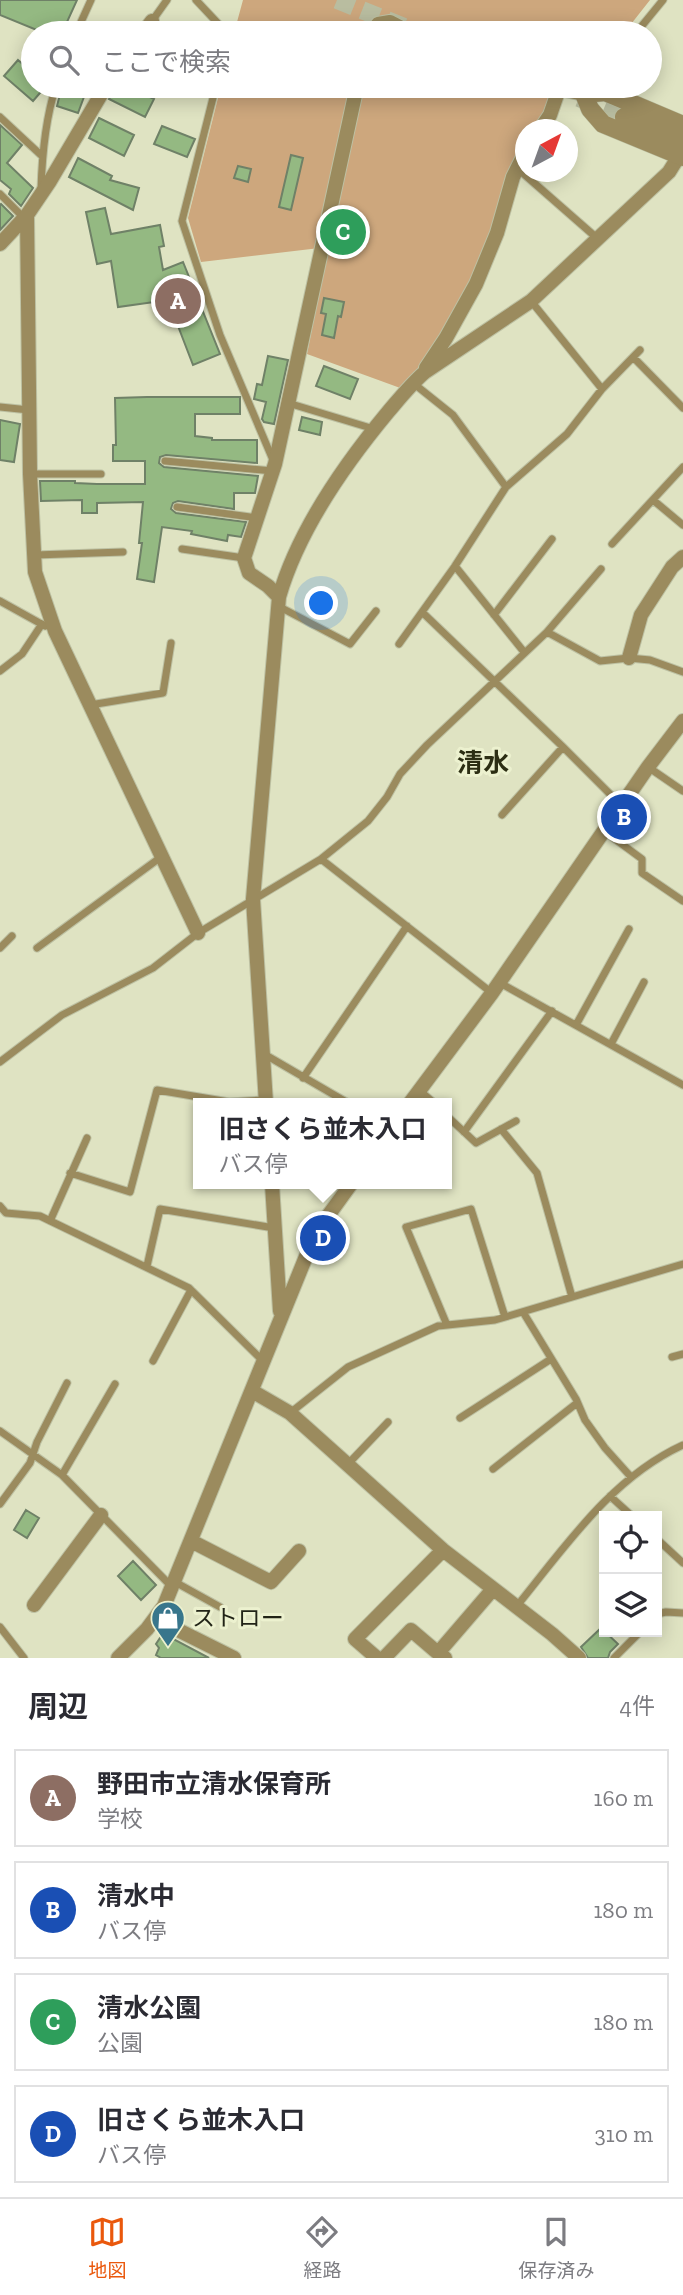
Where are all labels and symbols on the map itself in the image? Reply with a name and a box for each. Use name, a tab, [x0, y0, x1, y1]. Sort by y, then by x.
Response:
north arrow	[515, 119, 578, 182]
pin: C	[320, 206, 366, 258]
pin: A	[155, 275, 201, 327]
your location	[304, 586, 338, 620]
district label: 清水	[457, 747, 509, 779]
pin: B	[601, 791, 647, 843]
pin: D	[300, 1212, 346, 1264]
shop icon: ストロー	[149, 1599, 187, 1648]
place label: ストロー	[192, 1604, 284, 1632]

